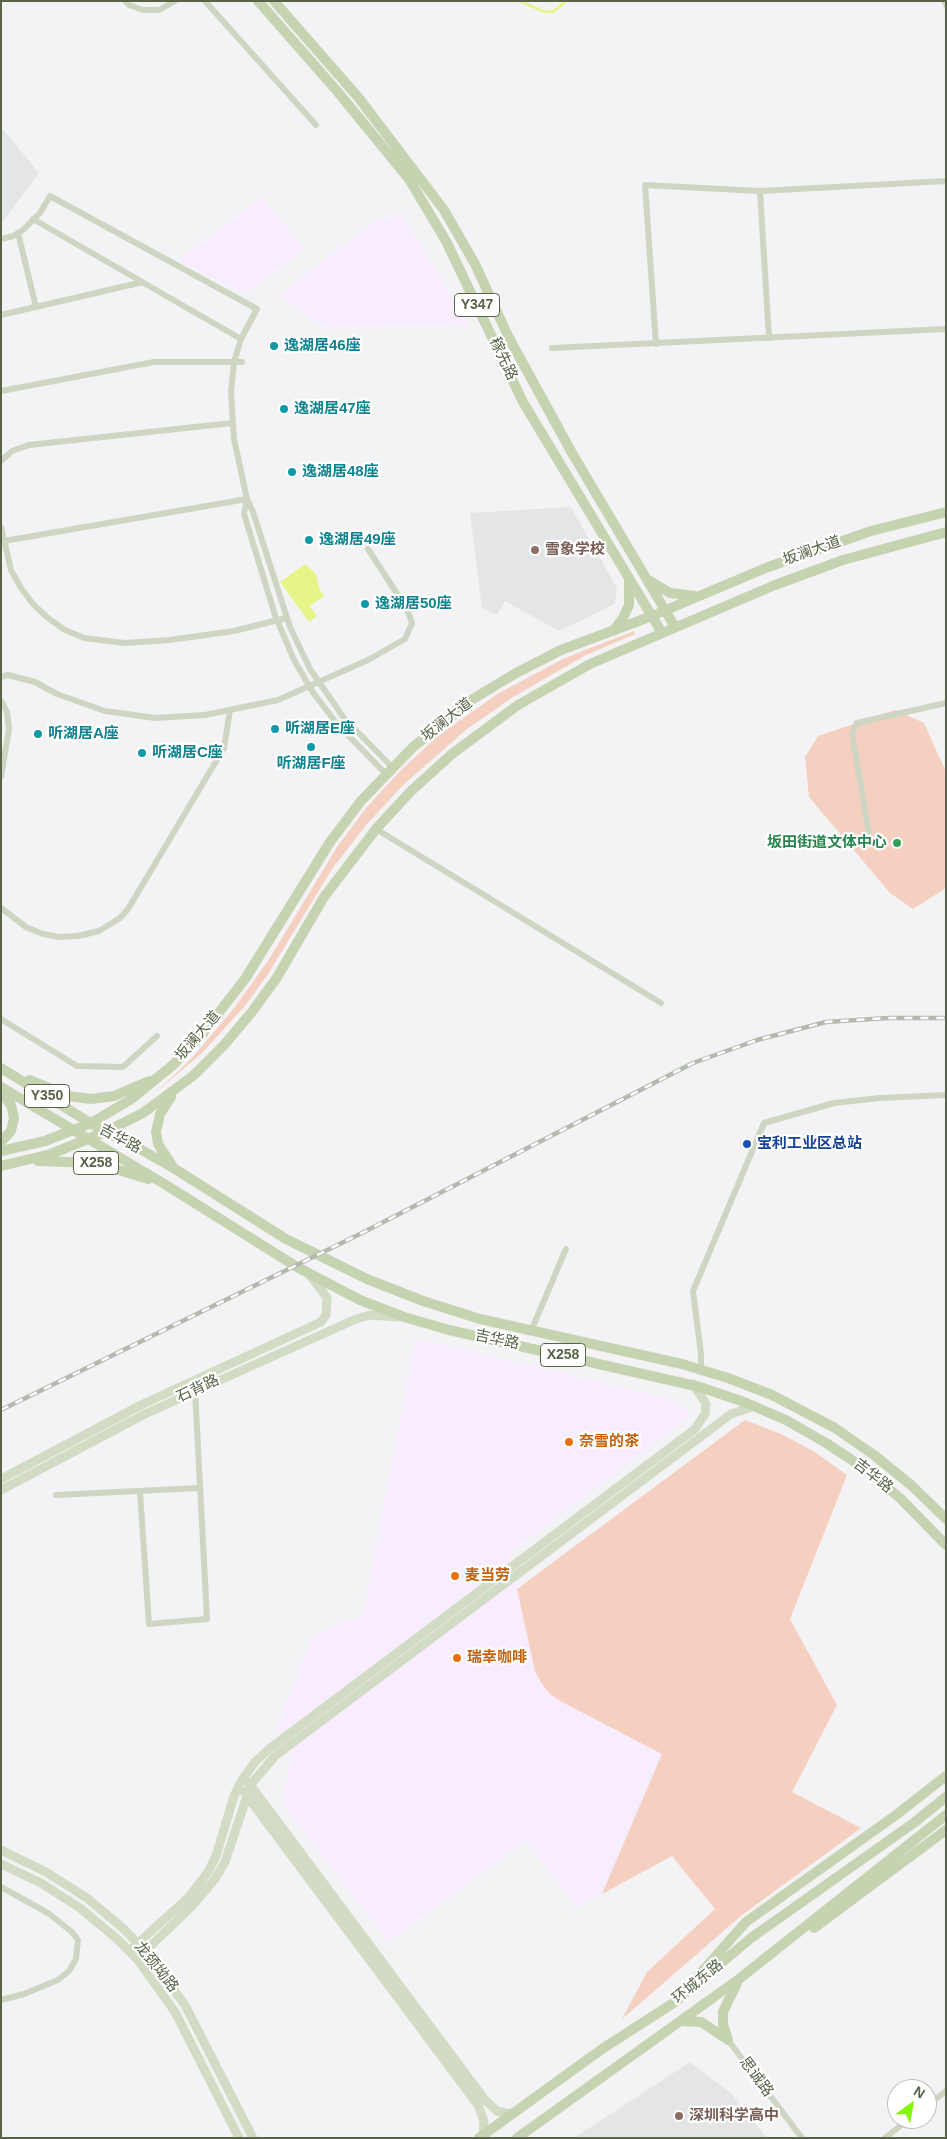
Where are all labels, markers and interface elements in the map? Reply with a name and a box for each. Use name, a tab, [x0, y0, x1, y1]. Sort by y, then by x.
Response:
road number: Y347	[454, 294, 500, 316]
street label: 稼先路	[485, 335, 521, 383]
place label: 逸湖居46座	[284, 337, 361, 355]
marker: 逸湖居46座	[268, 340, 280, 352]
place label: 逸湖居47座	[294, 400, 371, 418]
marker: 逸湖居47座	[278, 403, 290, 415]
place label: 逸湖居48座	[302, 463, 379, 481]
marker: 逸湖居48座	[286, 466, 298, 478]
place label: 逸湖居49座	[319, 531, 396, 549]
street label: 坂澜大道	[781, 533, 843, 569]
marker: 逸湖居49座	[303, 534, 315, 546]
place label: 雪象学校	[545, 541, 605, 559]
marker: 雪象学校	[529, 544, 541, 556]
place label: 逸湖居50座	[375, 595, 452, 613]
marker: 逸湖居50座	[359, 598, 371, 610]
street label: 坂澜大道	[418, 694, 476, 746]
place label: 听湖居E座	[285, 720, 355, 738]
marker: 听湖居E座	[269, 723, 281, 735]
place label: 听湖居A座	[48, 725, 119, 743]
marker: 听湖居A座	[32, 728, 44, 740]
marker: 听湖居F座	[305, 741, 317, 753]
place label: 听湖居C座	[152, 744, 223, 762]
marker: 听湖居C座	[136, 747, 148, 759]
place label: 听湖居F座	[276, 755, 346, 773]
place label: 坂田街道文体中心	[767, 834, 887, 852]
marker: 坂田街道文体中心	[891, 837, 903, 849]
street label: 坂澜大道	[172, 1007, 224, 1065]
road number: Y350	[24, 1084, 70, 1108]
street label: 吉华路	[96, 1120, 144, 1158]
place label: 宝利工业区总站	[757, 1135, 862, 1153]
marker: 宝利工业区总站	[741, 1138, 753, 1150]
road number: X258	[74, 1152, 118, 1174]
street label: 吉华路	[473, 1327, 521, 1353]
road number: X258	[540, 1344, 586, 1366]
street label: 石背路	[174, 1371, 222, 1407]
place label: 奈雪的茶	[579, 1433, 639, 1451]
marker: 奈雪的茶	[563, 1436, 575, 1448]
street label: 吉华路	[850, 1455, 896, 1497]
place label: 麦当劳	[465, 1567, 510, 1585]
marker: 麦当劳	[449, 1570, 461, 1582]
place label: 瑞幸咖啡	[467, 1649, 527, 1667]
marker: 瑞幸咖啡	[451, 1652, 463, 1664]
street label: 龙颈坳路	[130, 1938, 182, 1996]
street label: 环城东路	[669, 1956, 727, 2008]
street label: 思诚路	[735, 2054, 777, 2100]
north arrow	[887, 2079, 937, 2129]
text: N	[911, 2083, 928, 2102]
place label: 深圳科学高中	[689, 2107, 779, 2125]
marker: 深圳科学高中	[673, 2110, 685, 2122]

